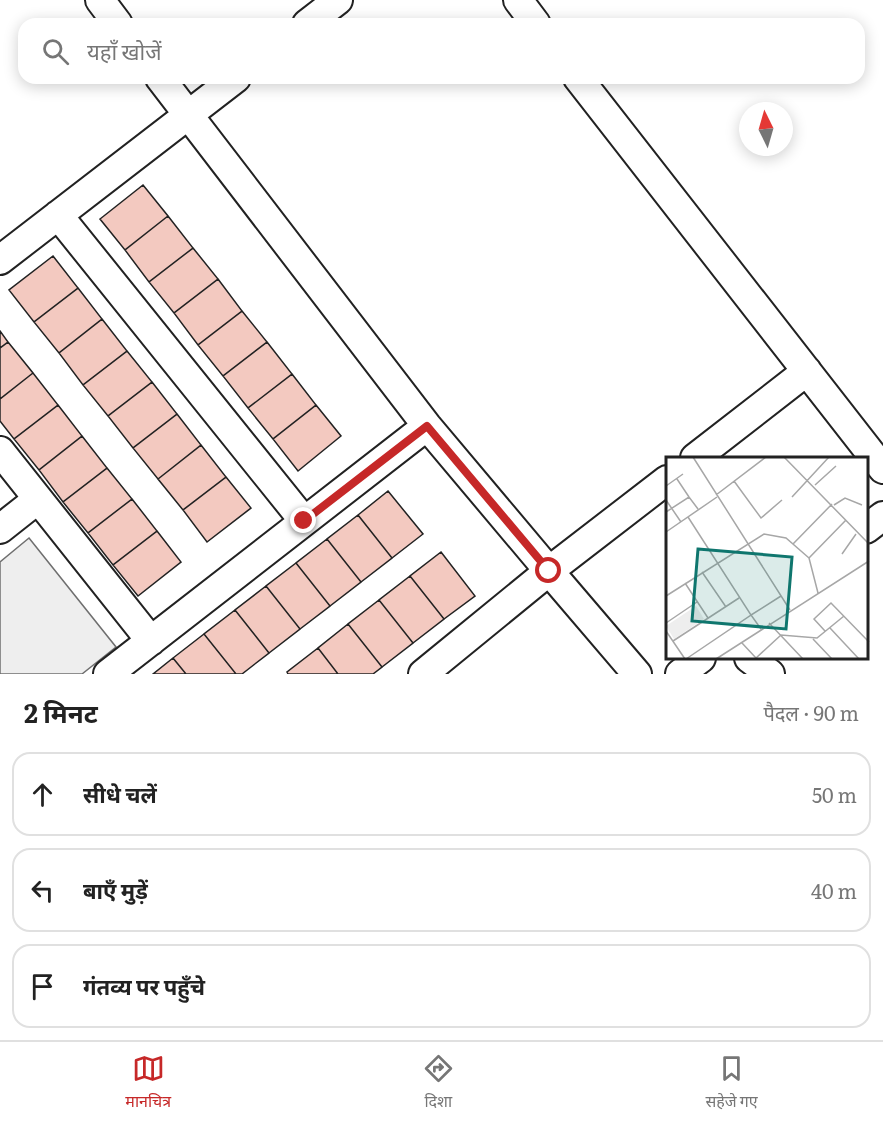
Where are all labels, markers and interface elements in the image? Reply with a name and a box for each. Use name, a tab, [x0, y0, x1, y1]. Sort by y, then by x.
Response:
search box	[18, 18, 865, 84]
text: यहाँ खोजें	[87, 34, 162, 67]
icon: search	[39, 35, 72, 68]
north arrow	[739, 102, 793, 156]
inset map	[666, 457, 868, 659]
route end	[290, 507, 316, 533]
route start	[535, 557, 561, 583]
text: 2 मिनट	[24, 692, 98, 731]
text: पैदल · 90 m	[763, 697, 859, 727]
text: सीधे चलें	[83, 777, 157, 810]
icon: ahead	[26, 778, 59, 811]
text: 50 m	[812, 779, 857, 809]
text: बाएँ मुड़ें	[83, 873, 148, 906]
icon: left	[26, 874, 59, 907]
text: 40 m	[811, 875, 857, 905]
text: गंतव्य पर पहुँचे	[83, 969, 205, 1002]
icon: arrive	[26, 970, 59, 1003]
tab: मानचित्र	[125, 1052, 171, 1114]
tab: दिशा	[422, 1052, 455, 1114]
tab: सहेजे गए	[705, 1052, 758, 1114]

